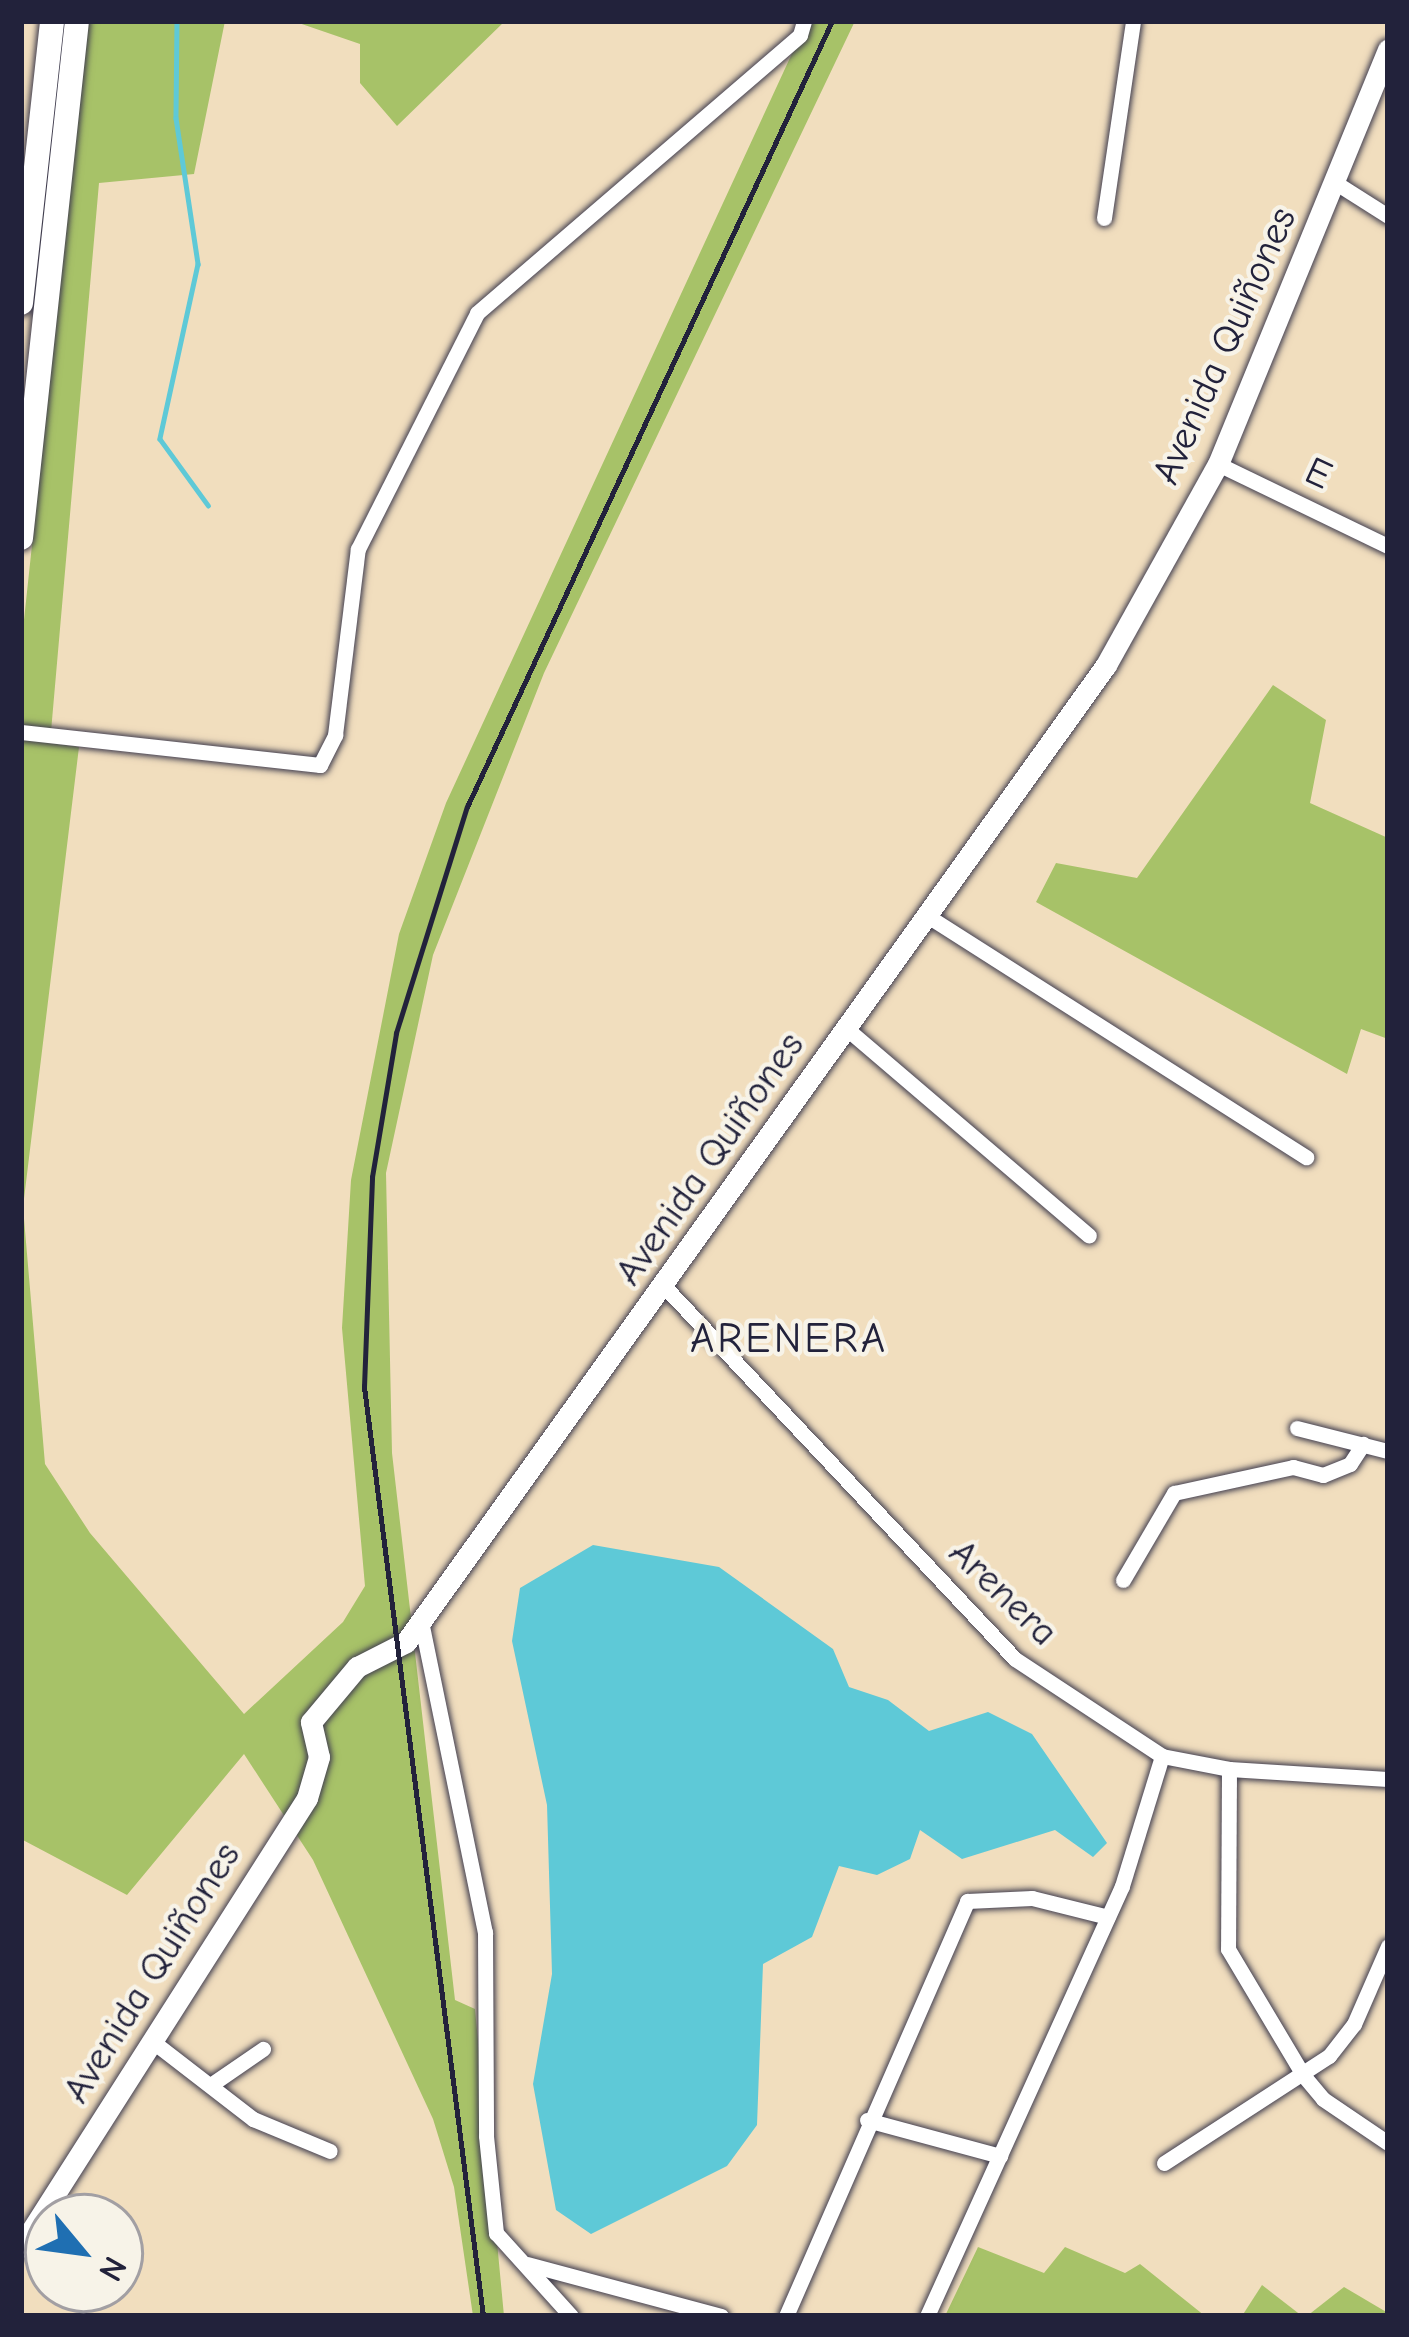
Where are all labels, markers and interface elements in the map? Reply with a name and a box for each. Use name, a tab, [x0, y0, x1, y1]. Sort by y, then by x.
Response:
street label: Avenida Quiñones	[1143, 200, 1307, 492]
street label: E	[1297, 448, 1339, 500]
street label: Avenida Quiñones	[605, 1024, 815, 1294]
district label: ARENERA	[690, 1314, 888, 1364]
street label: Arenera	[939, 1530, 1067, 1656]
street label: Avenida Quiñones	[53, 1834, 251, 2112]
north arrow	[24, 2193, 144, 2313]
text: N	[91, 2250, 135, 2288]

